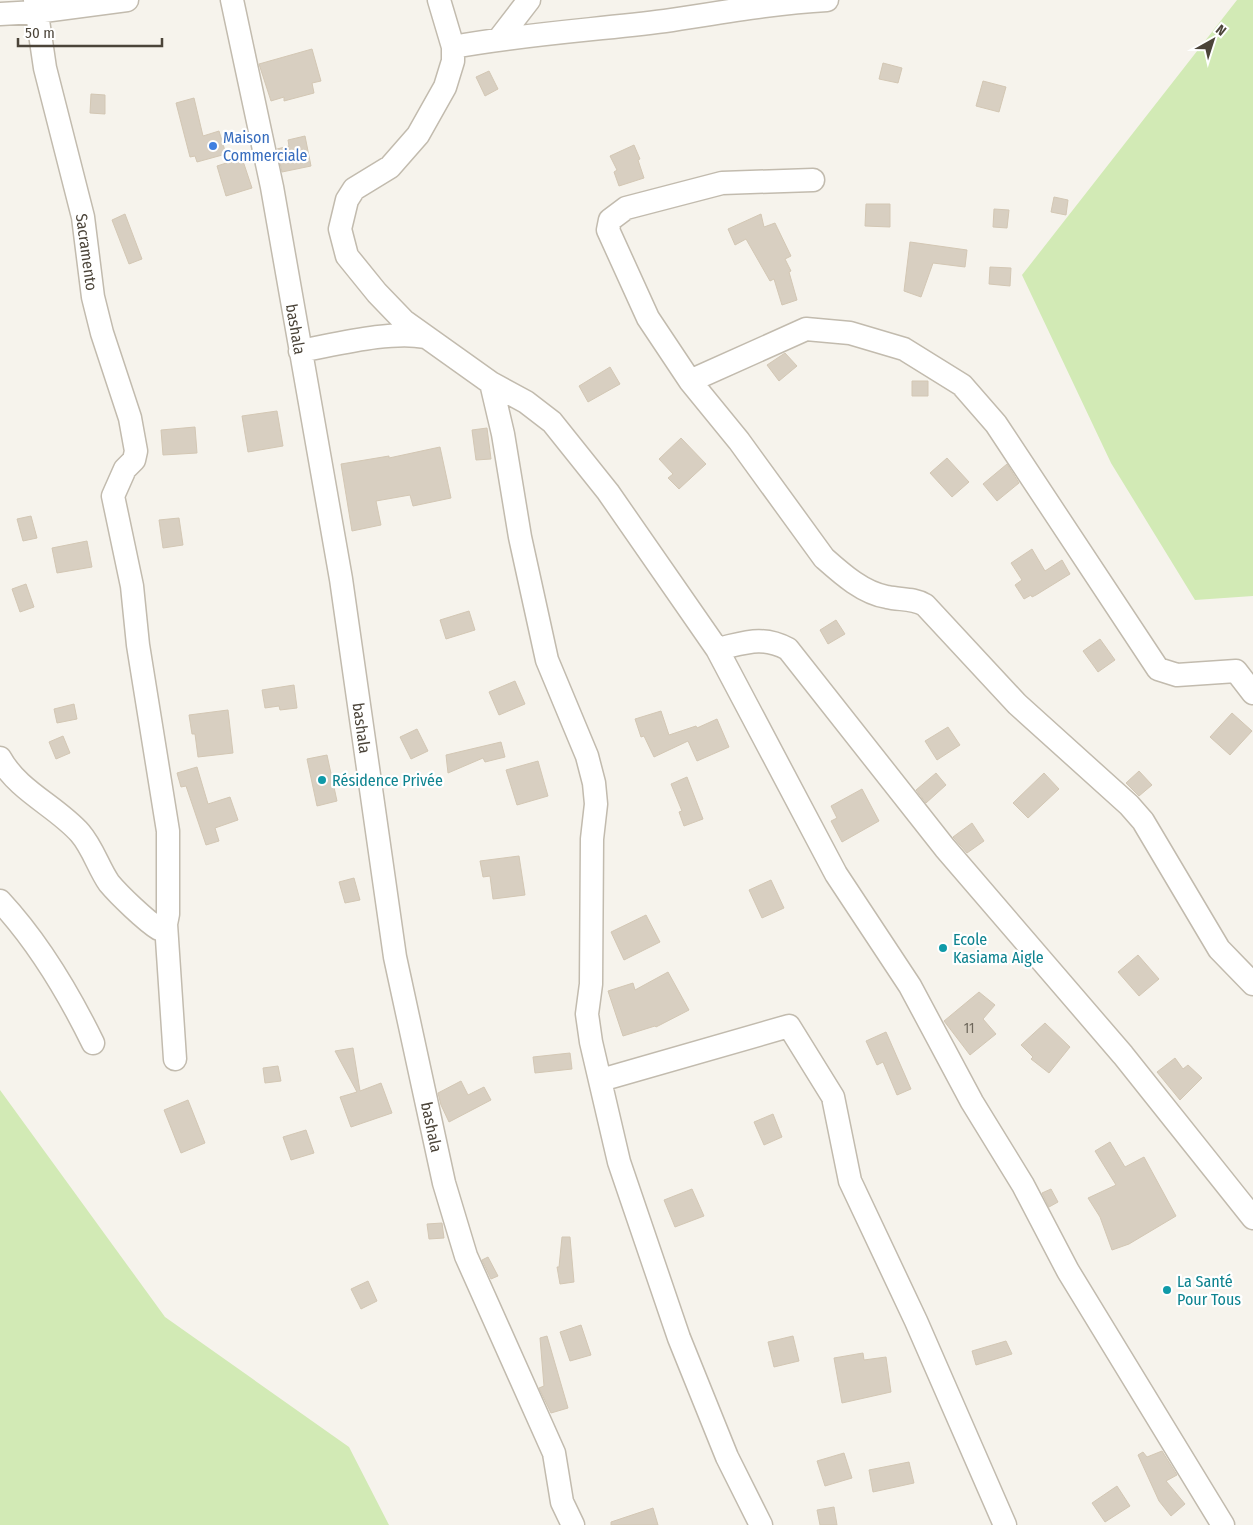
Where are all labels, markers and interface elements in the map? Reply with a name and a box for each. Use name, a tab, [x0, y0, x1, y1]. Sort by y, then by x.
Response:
scale bar	[18, 15, 161, 47]
north arrow	[1188, 15, 1238, 65]
text: N	[1212, 21, 1229, 40]
text: 50 m	[25, 24, 55, 42]
place label: Maison Commerciale	[223, 128, 308, 165]
marker: Maison Commerciale	[207, 140, 219, 152]
street label: Sacramento	[72, 212, 101, 292]
street label: bashala	[282, 302, 309, 356]
street label: bashala	[349, 701, 374, 755]
place label: Résidence Privée	[332, 771, 443, 790]
marker: Résidence Privée	[316, 774, 328, 786]
place label: Ecole Kasiama Aigle	[953, 930, 1044, 967]
marker: Ecole Kasiama Aigle	[937, 942, 949, 954]
house number: 11	[964, 1020, 974, 1037]
street label: bashala	[417, 1100, 446, 1154]
place label: La Santé Pour Tous	[1177, 1272, 1241, 1309]
marker: La Santé Pour Tous	[1161, 1284, 1173, 1296]

